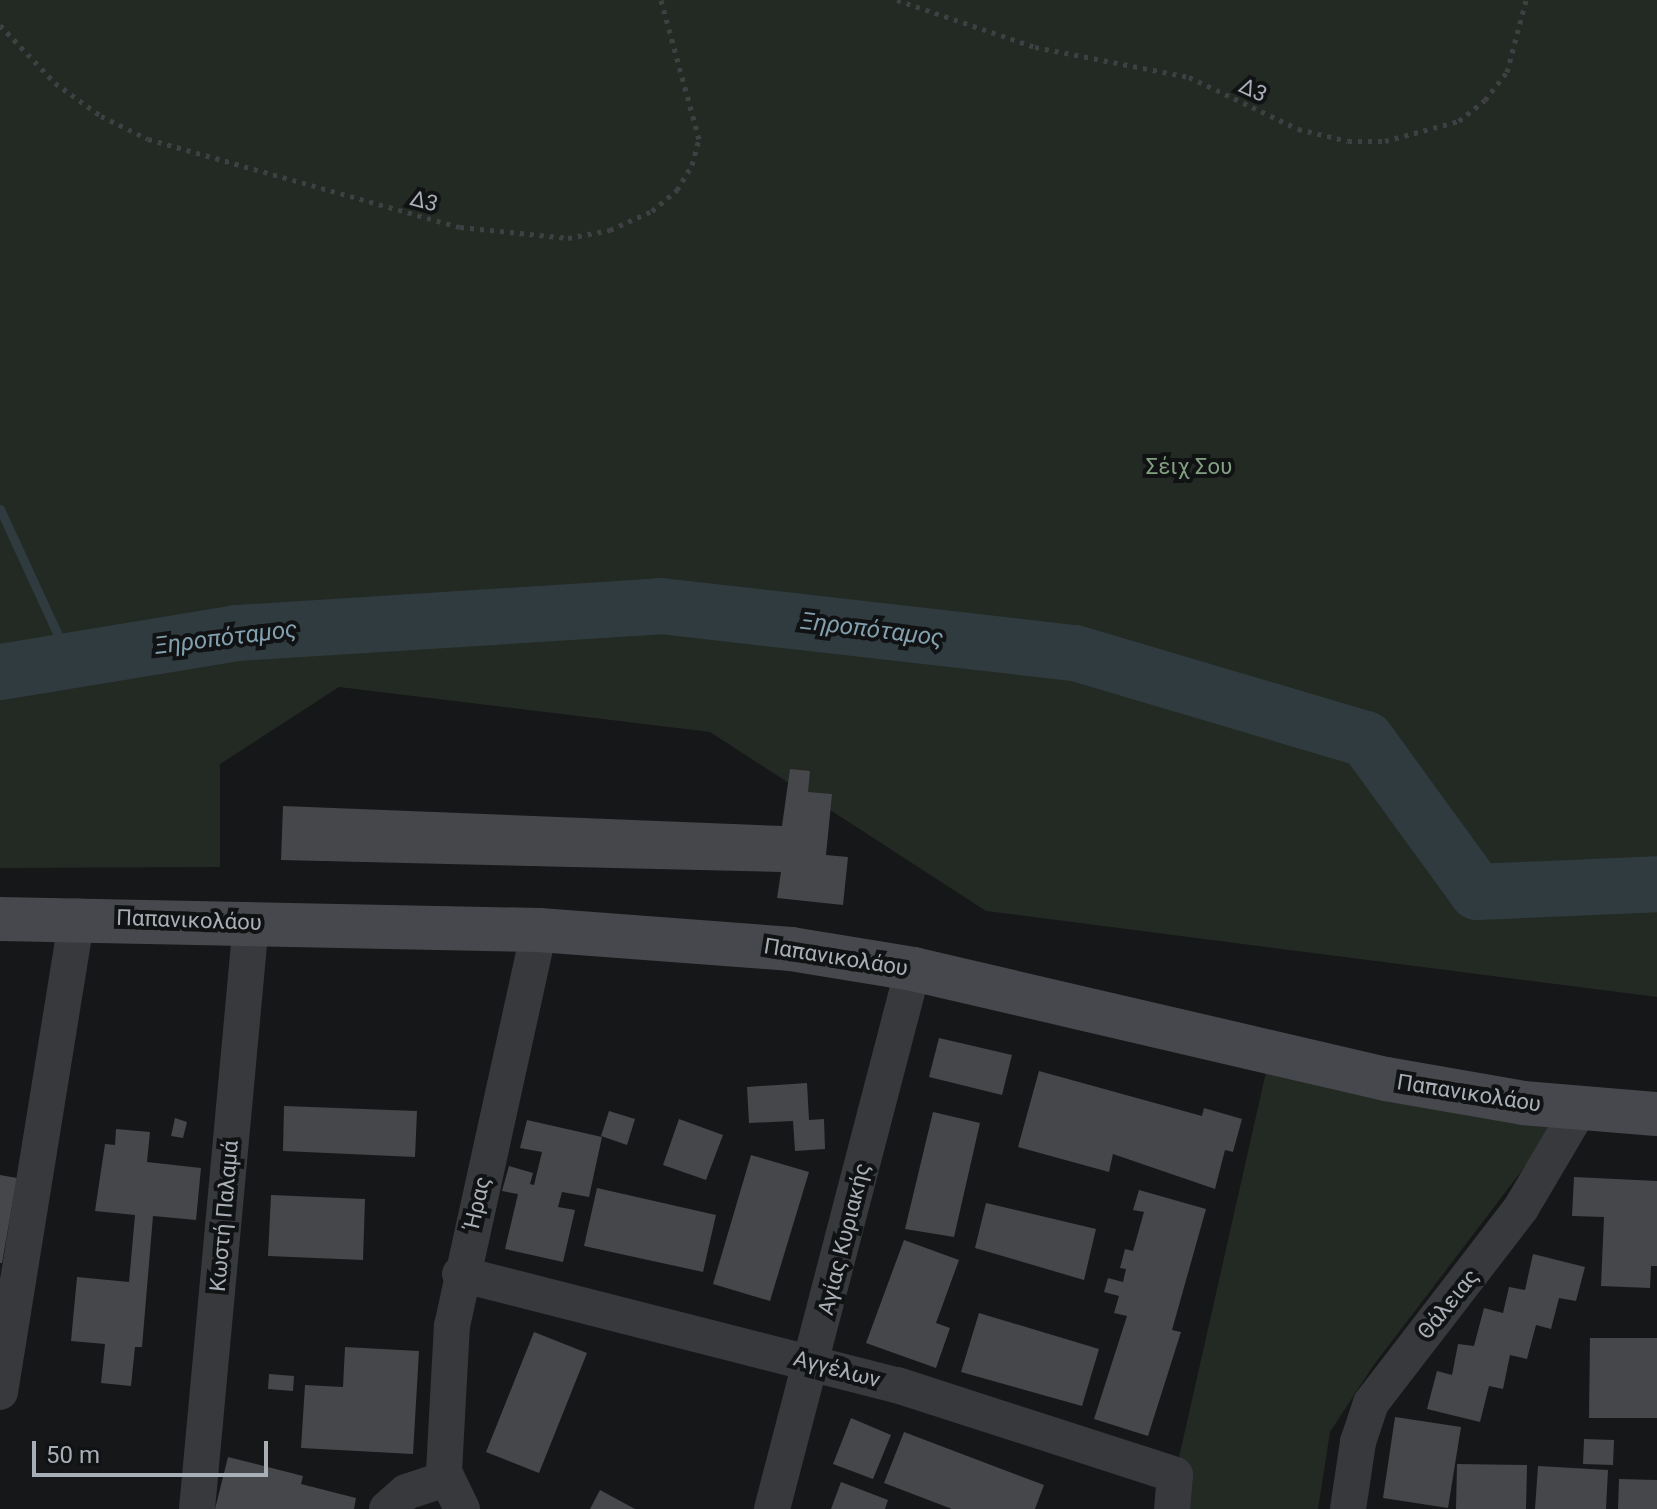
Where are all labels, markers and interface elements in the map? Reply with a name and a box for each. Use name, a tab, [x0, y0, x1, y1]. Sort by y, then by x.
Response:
street label: Δ3	[1235, 72, 1271, 108]
street label: Δ3	[407, 185, 441, 217]
park label: Σέιχ Σου	[1146, 454, 1232, 480]
water label: Ξηροπόταμος	[799, 607, 945, 653]
water label: Ξηροπόταμος	[153, 615, 299, 661]
street label: Παπανικολάου	[116, 904, 262, 936]
street label: Παπανικολάου	[762, 933, 910, 981]
street label: Παπανικολάου	[1395, 1069, 1543, 1117]
street label: Κωστή Παλαμά	[204, 1139, 244, 1293]
street label: Αγίας Κυριακής	[812, 1160, 876, 1318]
street label: Ήρας	[458, 1174, 496, 1232]
street label: Θάλειας	[1412, 1264, 1484, 1344]
street label: Αγγέλων	[791, 1345, 883, 1393]
scale bar	[36, 1425, 272, 1475]
text: 50 m	[46, 1441, 100, 1469]

